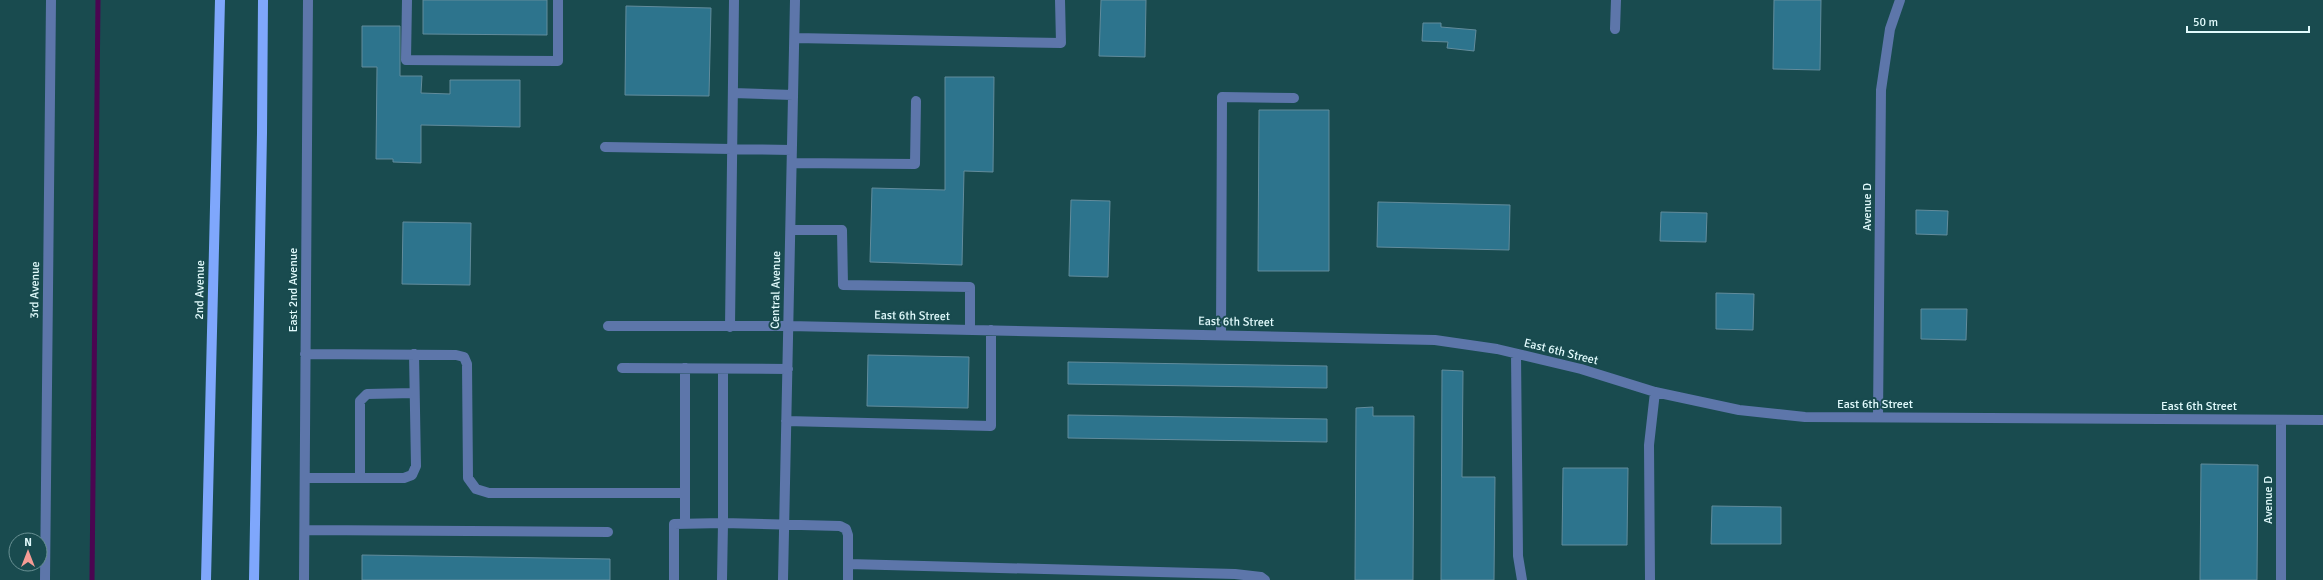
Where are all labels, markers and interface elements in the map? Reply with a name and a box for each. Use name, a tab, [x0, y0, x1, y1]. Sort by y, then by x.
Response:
scale bar	[2187, 8, 2309, 34]
text: 50 m	[2193, 15, 2218, 30]
street label: Avenue D	[1860, 183, 1875, 231]
street label: East 2nd Avenue	[286, 248, 301, 332]
street label: Central Avenue	[768, 251, 784, 329]
street label: 2nd Avenue	[192, 260, 208, 320]
street label: 3rd Avenue	[27, 261, 43, 319]
street label: East 6th Street	[874, 308, 950, 324]
street label: East 6th Street	[1198, 314, 1274, 330]
street label: East 6th Street	[1522, 336, 1600, 368]
street label: East 6th Street	[1837, 397, 1913, 412]
street label: East 6th Street	[2161, 399, 2237, 414]
street label: Avenue D	[2261, 476, 2276, 524]
north arrow	[8, 532, 48, 572]
text: N	[24, 536, 32, 549]

